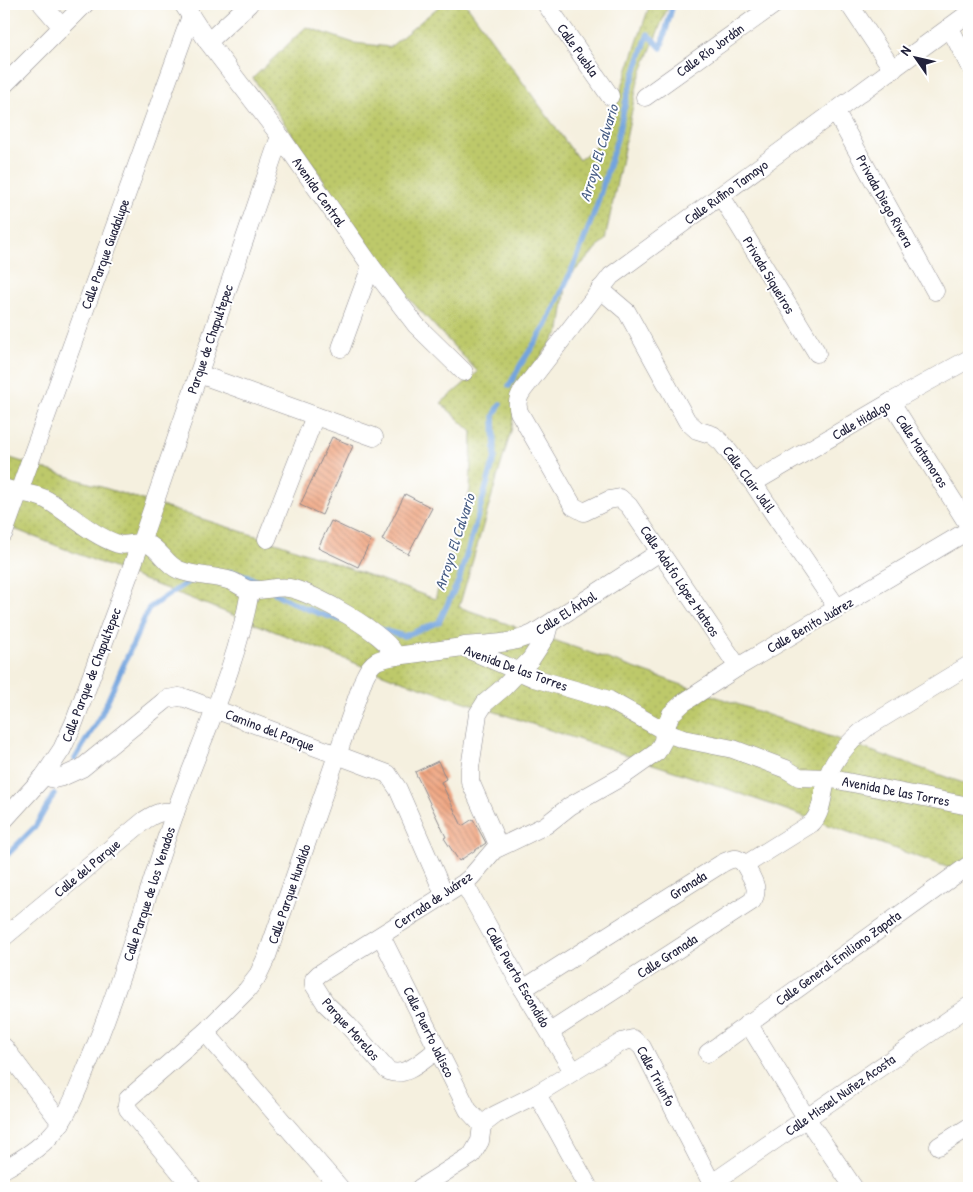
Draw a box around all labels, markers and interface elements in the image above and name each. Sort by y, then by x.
street label: Calle Río Jordán [672,18,748,81]
street label: Calle Puebla [553,19,604,81]
north arrow [890,32,940,82]
text: N [895,42,915,59]
water label: Arroyo El Calvario [574,101,623,204]
street label: Privada Diego Rivera [851,151,919,251]
street label: Avenida Central [289,153,350,230]
street label: Calle Rufino Tamayo [680,155,772,229]
street label: Calle Parque Guadalupe [76,196,134,312]
street label: Privada Siqueiros [738,232,800,318]
street label: Parque de Chapultepec [182,281,238,396]
street label: Calle Hidalgo [828,395,894,445]
street label: Calle Matamoros [892,410,953,491]
street label: Calle Clair Jalil [719,442,780,516]
water label: Arroyo El Calvario [429,490,480,593]
street label: Calle Adolfo López Mateos [635,521,725,641]
street label: Calle El Árbol [532,586,600,639]
street label: Calle Benito Juárez [763,592,857,657]
street label: Calle Parque de Chapultepec [56,604,126,745]
street label: Avenida De las Torres [462,640,571,695]
street label: Camino del Parque [222,704,318,756]
street label: Avenida De las Torres [841,771,951,810]
street label: Calle Parque de los Venados [118,824,180,964]
street label: Calle del Parque [49,834,125,902]
street label: Calle Parque Hundido [263,841,316,947]
street label: Cerrada de Juárez [390,866,476,933]
street label: Granada [666,866,710,903]
street label: Calle General Emiliano Zapata [771,905,905,1010]
street label: Calle Puerto Escondido [482,923,555,1031]
street label: Calle Granada [633,929,701,982]
street label: Calle Puerto Jalisco [399,983,460,1081]
street label: Parque Morelos [317,993,385,1065]
street label: Calle Triunfo [633,1042,680,1110]
street label: Calle Misael Nuñez Acosta [781,1049,899,1140]

